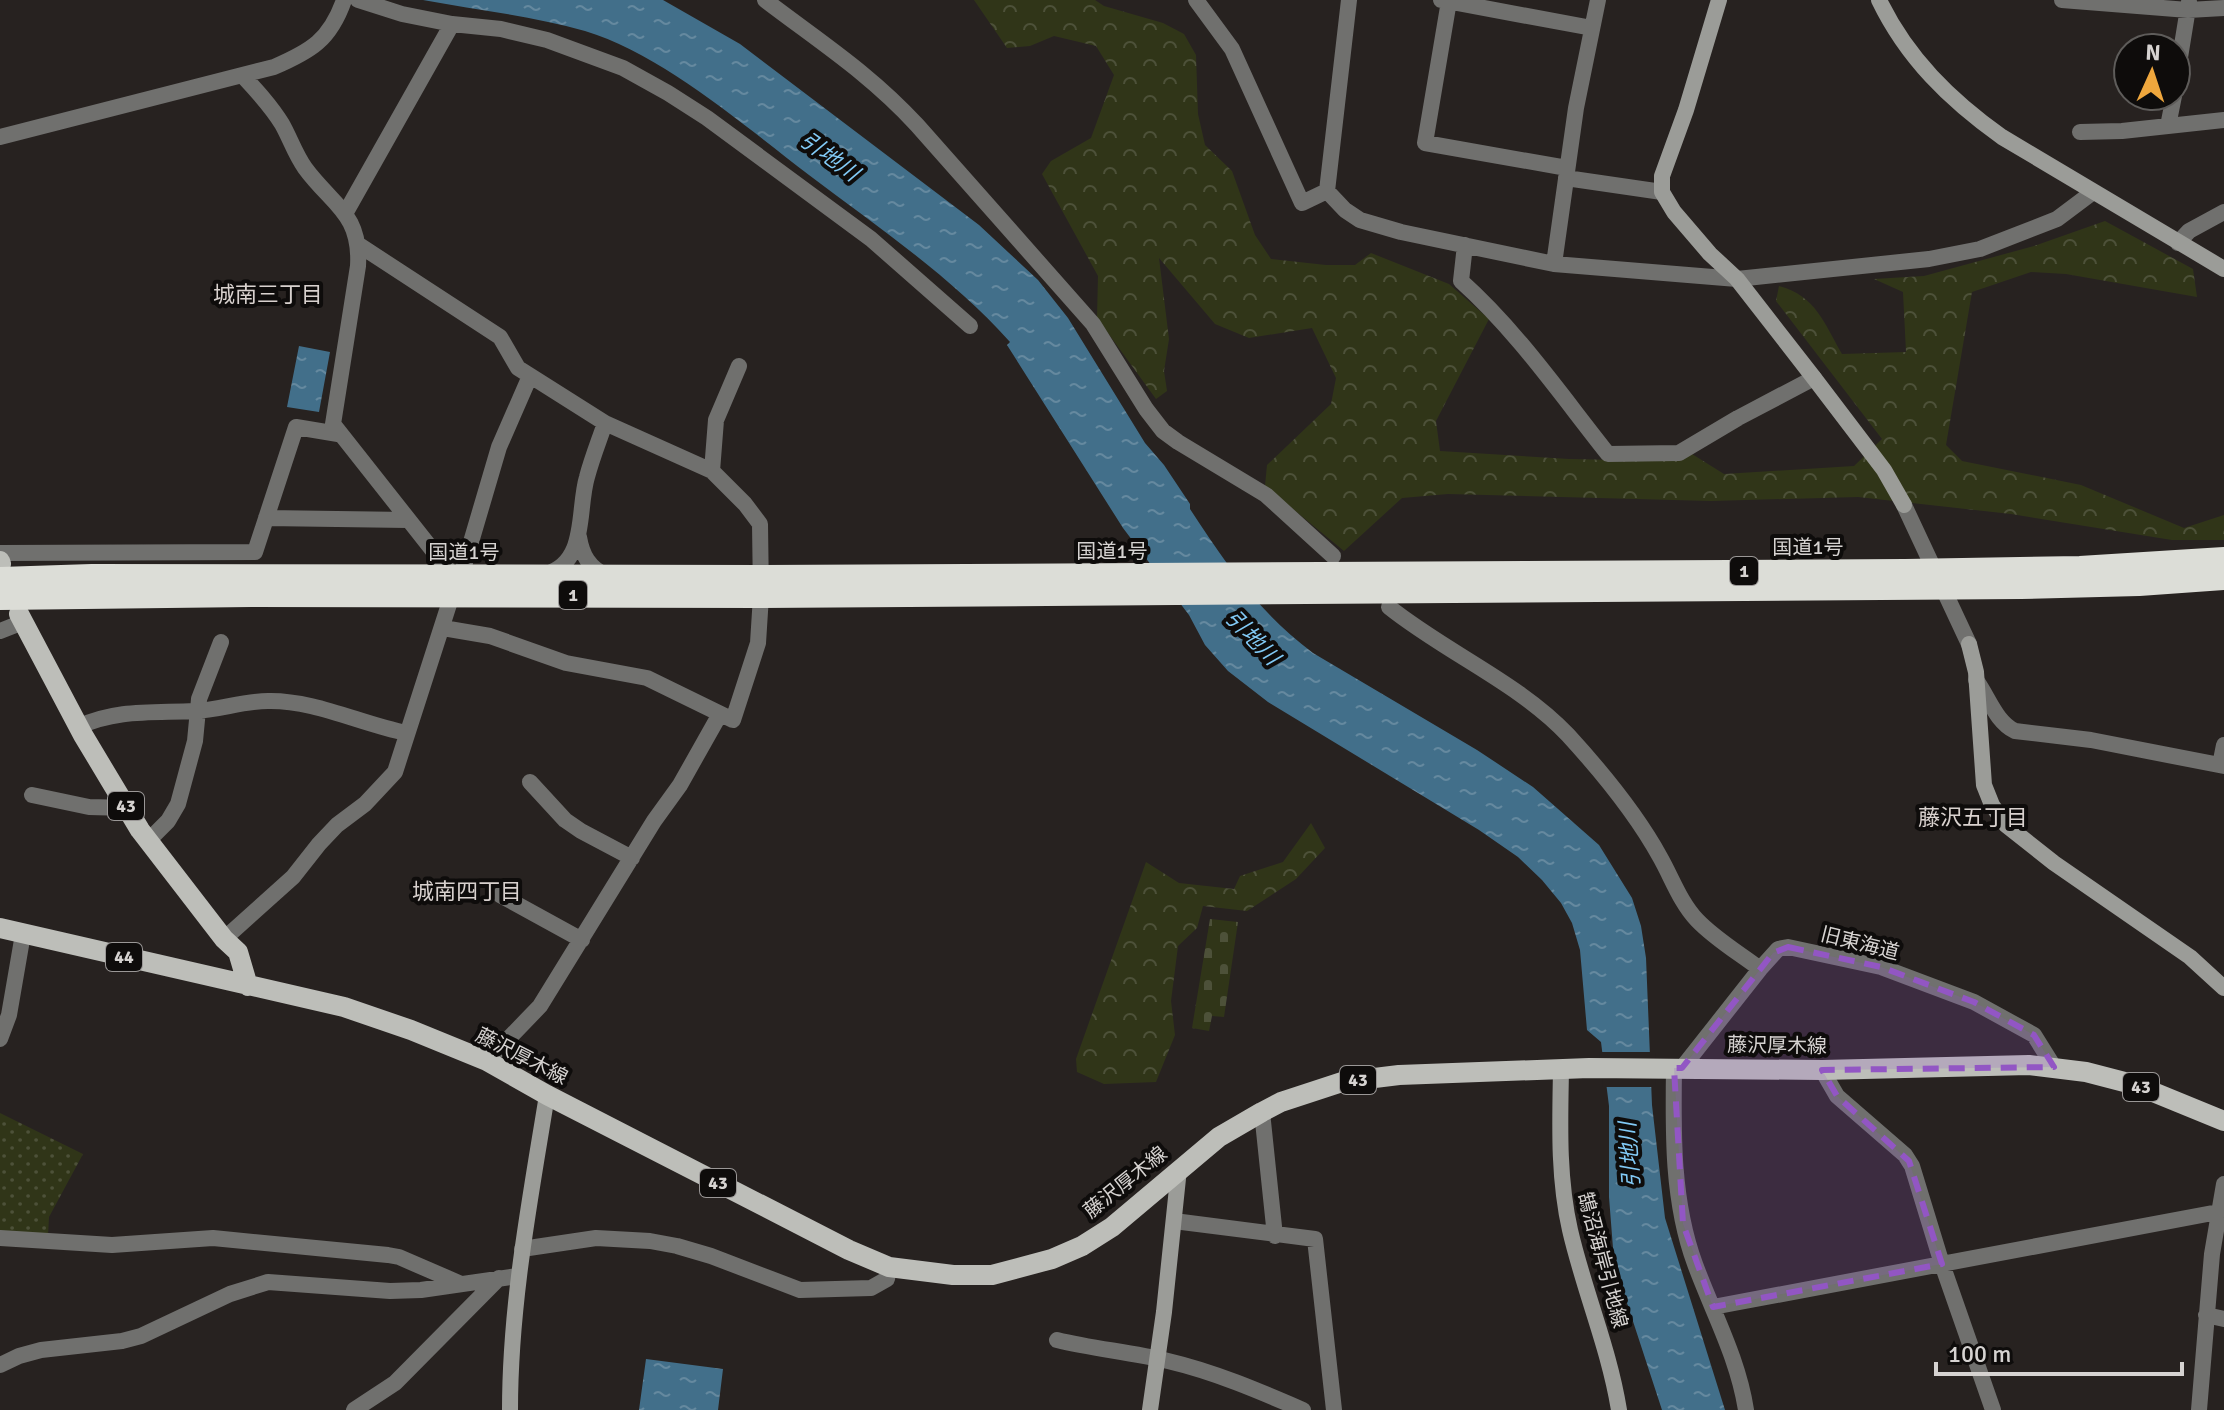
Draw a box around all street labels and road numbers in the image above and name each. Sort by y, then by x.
street label: 国道1号 [1773,535,1843,560]
street label: 国道1号 [1077,539,1147,564]
street label: 国道1号 [429,540,499,565]
road number: 1 [1730,557,1758,585]
road number: 1 [559,581,587,609]
road number: 43 [108,792,144,820]
street label: 旧東海道 [1818,922,1902,965]
road number: 44 [106,943,142,971]
street label: 藤沢厚木線 [472,1023,572,1090]
street label: 藤沢厚木線 [1727,1032,1827,1059]
road number: 43 [1340,1066,1376,1094]
road number: 43 [2123,1073,2159,1101]
street label: 藤沢厚木線 [1079,1141,1172,1224]
road number: 43 [700,1169,736,1197]
street label: 鵠沼海岸引地線 [1572,1189,1633,1331]

